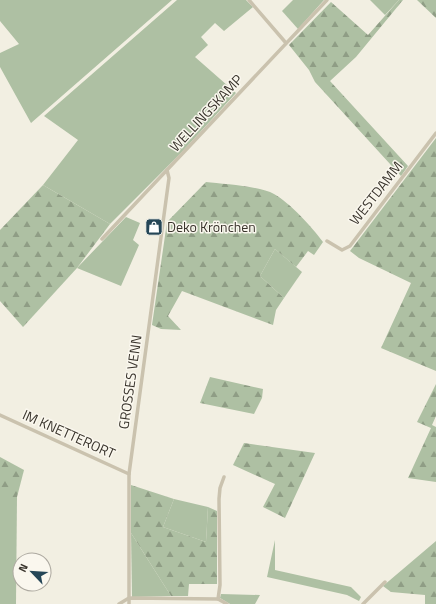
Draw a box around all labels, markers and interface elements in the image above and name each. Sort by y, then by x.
street label: WELLINGSKAMP [164,69,247,156]
street label: WESTDAMM [344,156,407,229]
place label: Deko Krönchen [167,216,256,237]
shop icon: Deko Krönchen [144,217,164,237]
street label: GROSSES VENN [113,334,147,430]
street label: IM KNETTERORT [19,404,120,464]
north arrow [12,552,52,592]
text: N [14,561,32,575]

